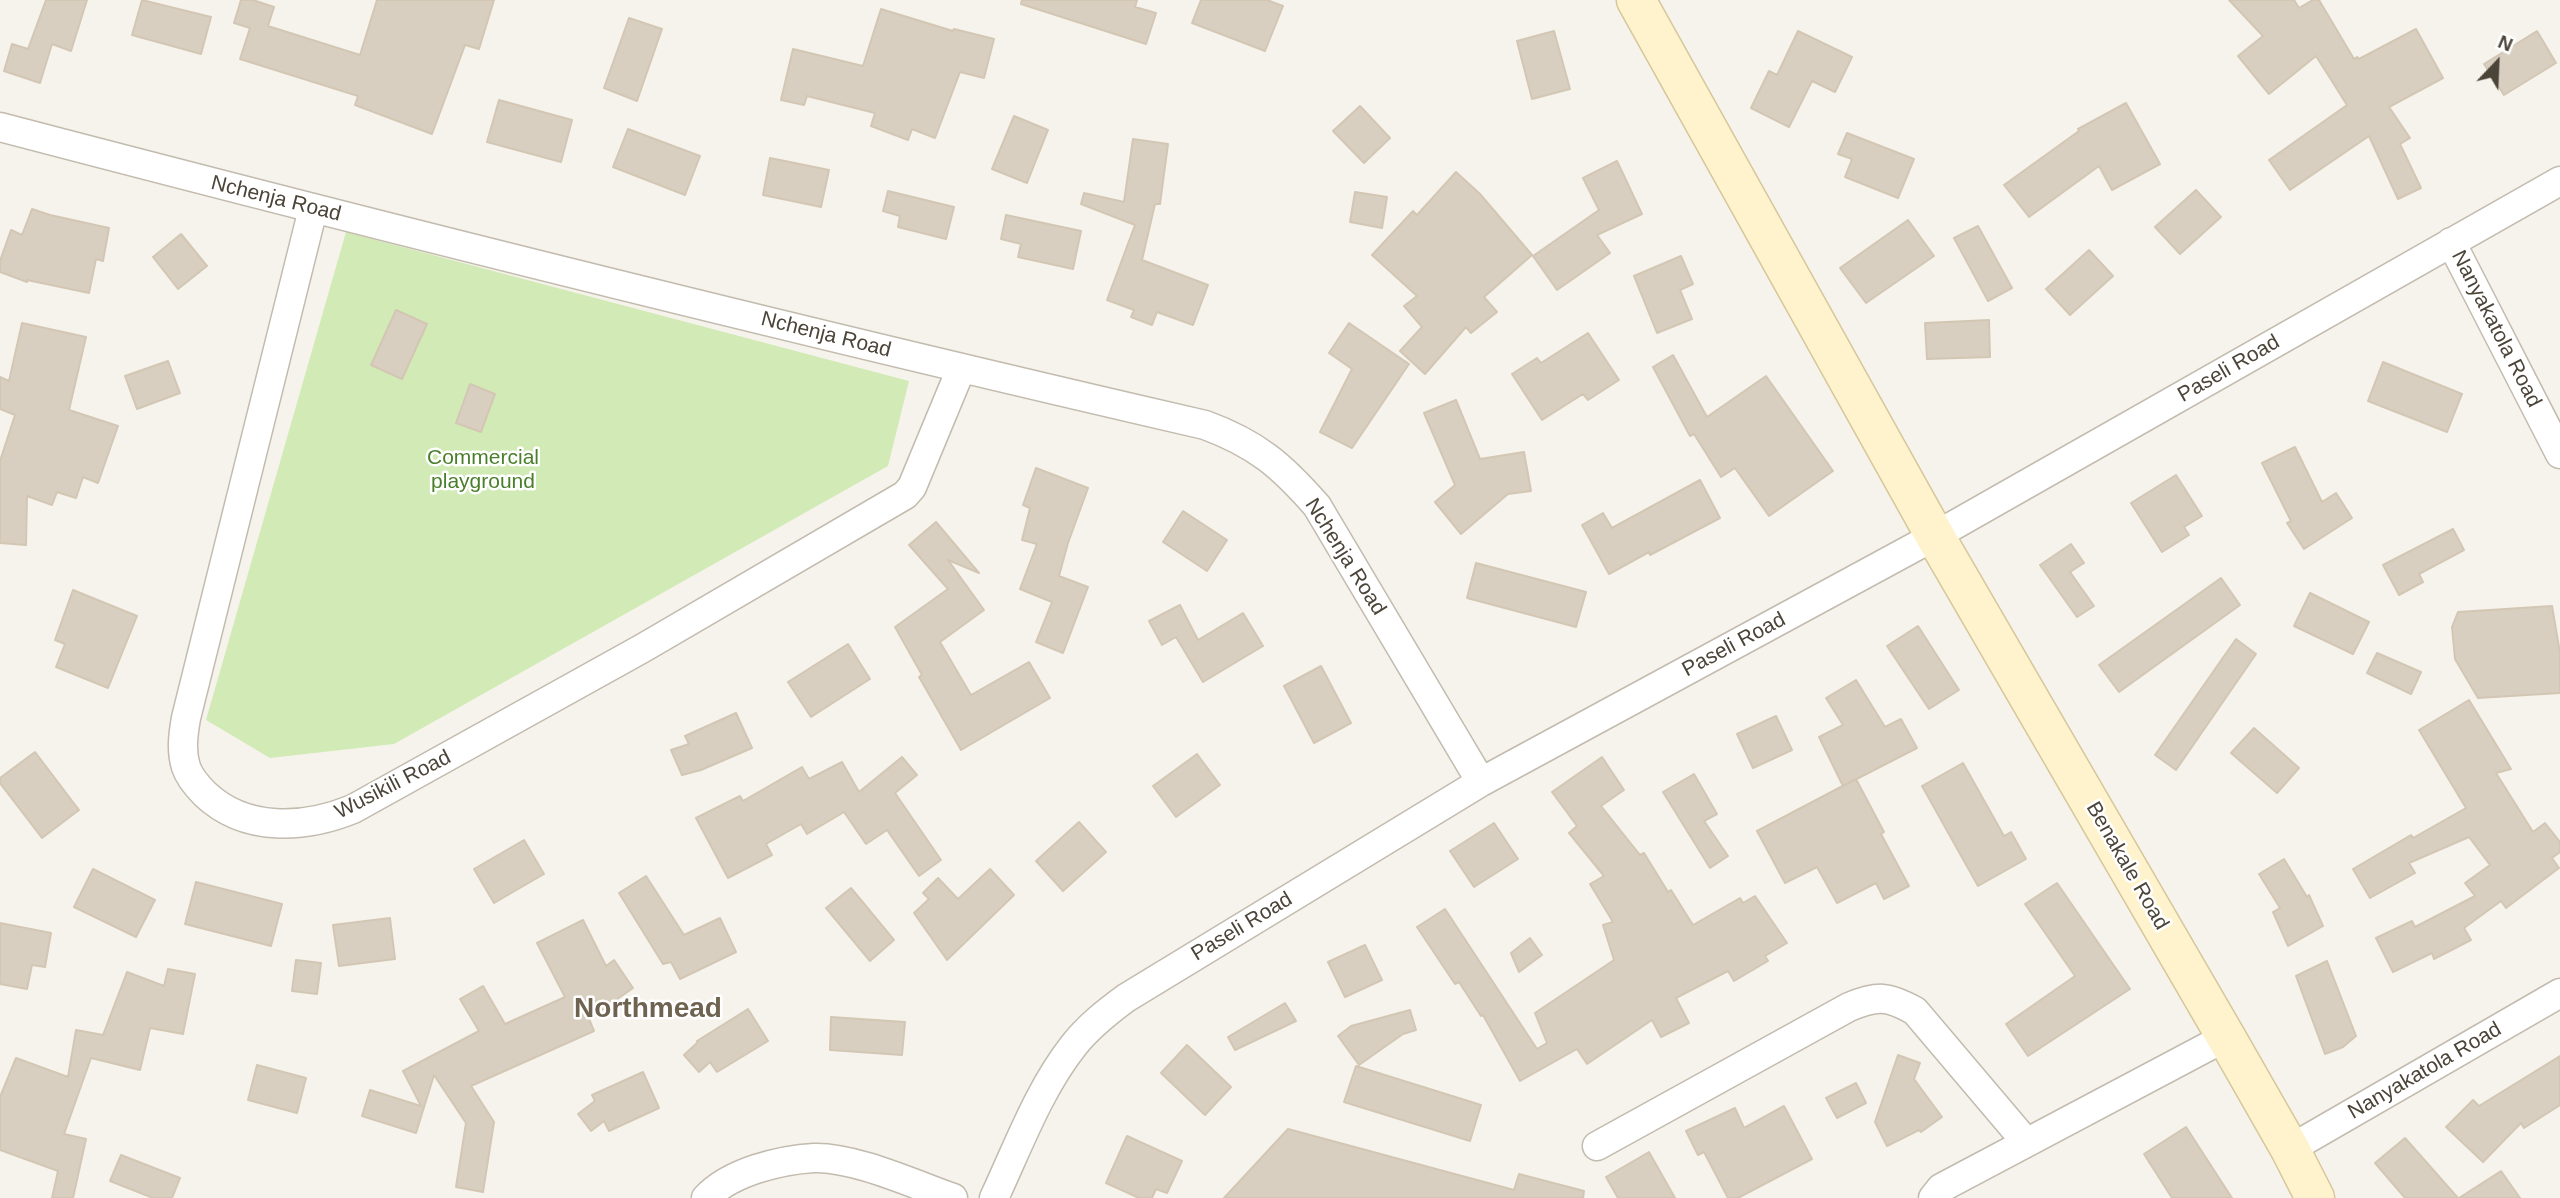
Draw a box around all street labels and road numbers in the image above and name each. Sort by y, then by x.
street label: Nchenja Road [208,171,344,227]
street label: Nanyakatola Road [2446,246,2546,412]
street label: Nchenja Road [758,307,894,363]
street label: Paseli Road [2174,330,2284,408]
street label: Nchenja Road [1299,494,1391,620]
street label: Paseli Road [1678,607,1790,683]
street label: Wusikili Road [331,745,455,825]
street label: Benakale Road [2080,798,2174,934]
street label: Paseli Road [1187,887,1297,967]
street label: Nanyakatola Road [2344,1017,2506,1125]

